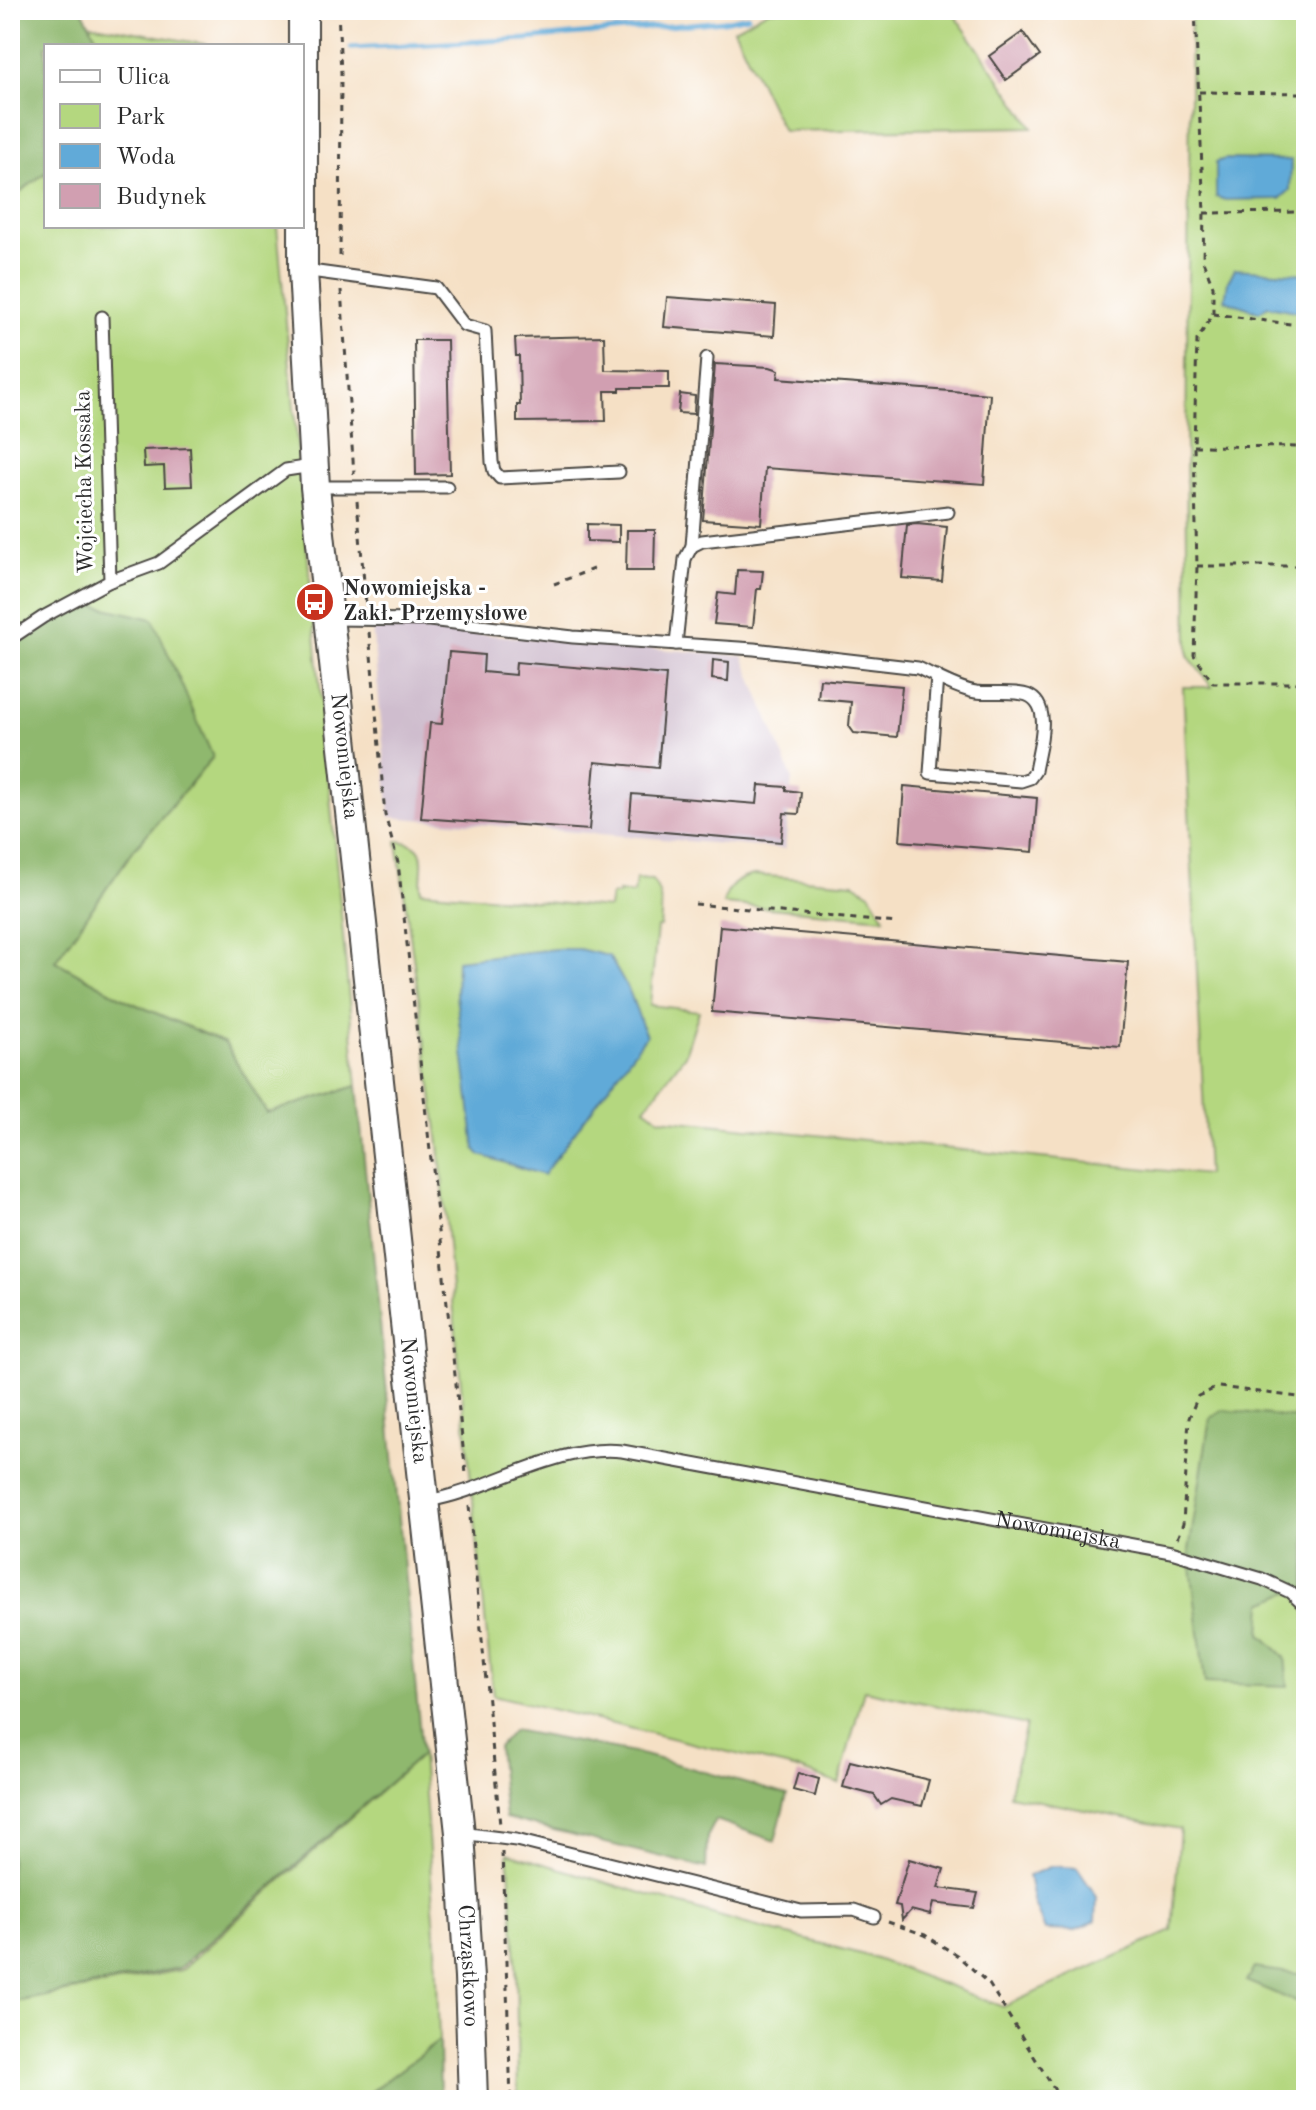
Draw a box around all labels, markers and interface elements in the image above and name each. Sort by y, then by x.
legend [44,44,304,228]
text: Ulica [116,66,170,90]
text: Park [116,106,165,130]
text: Woda [116,146,176,170]
text: Budynek [116,186,207,210]
street label: Wojciecha Kossaka [72,390,98,574]
place label: Nowomiejska - Zakł. Przemysłowe [343,578,528,625]
bus stop icon: Nowomiejska - Zakł. Przemysłowe [294,581,336,623]
street label: Nowomiejska [326,692,362,821]
street label: Nowomiejska [396,1336,431,1465]
street label: Nowomiejska [993,1509,1122,1554]
street label: Chrząstkowo [453,1904,482,2027]

